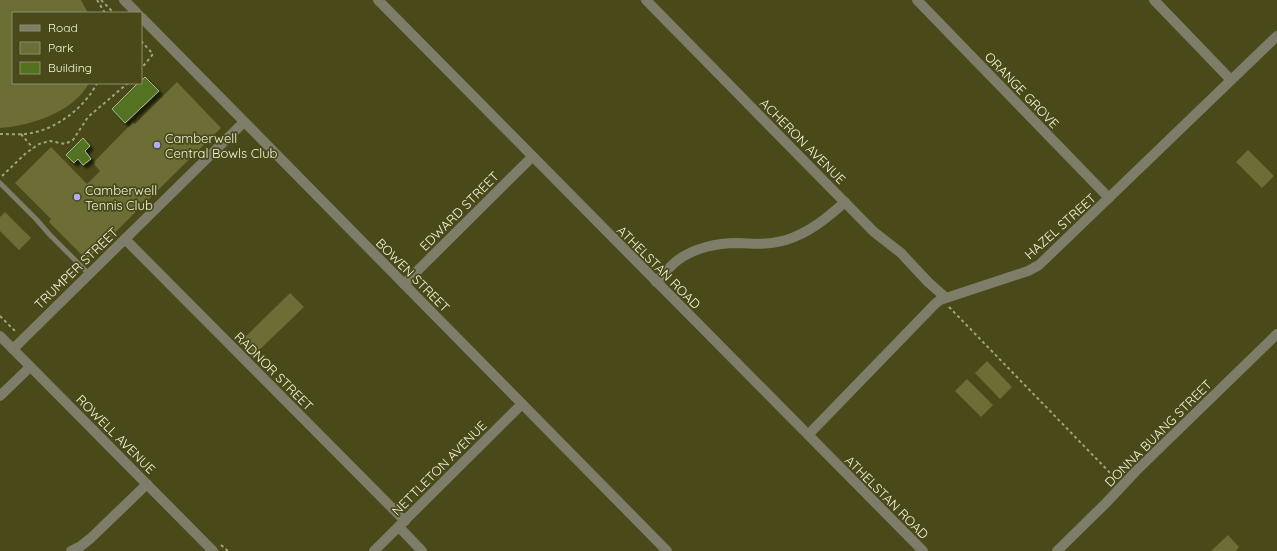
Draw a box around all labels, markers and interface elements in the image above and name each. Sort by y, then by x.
legend [12,12,142,84]
text: Road [48,20,78,35]
text: Park [48,40,73,55]
street label: ORANGE GROVE [982,48,1062,132]
text: Building [48,60,92,75]
street label: ACHERON AVENUE [757,95,849,187]
place label: Camberwell Central Bowls Club [165,130,278,161]
marker: Camberwell Central Bowls Club [152,140,162,150]
street label: EDWARD STREET [416,168,502,254]
place label: Camberwell Tennis Club [85,182,157,213]
street label: HAZEL STREET [1021,190,1099,262]
marker: Camberwell Tennis Club [72,192,82,202]
street label: ATHELSTAN ROAD [614,222,704,312]
street label: TRUMPER STREET [31,224,121,312]
street label: BOWEN STREET [373,235,453,315]
street label: RADNOR STREET [231,328,317,414]
street label: DONNA BUANG STREET [1101,376,1215,490]
street label: ROWELL AVENUE [73,391,159,477]
street label: NETTLETON AVENUE [388,417,490,519]
street label: ATHELSTAN ROAD [842,452,932,542]

